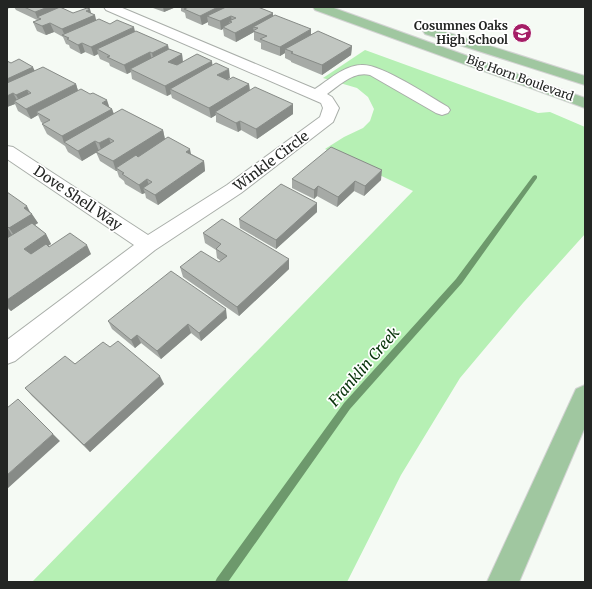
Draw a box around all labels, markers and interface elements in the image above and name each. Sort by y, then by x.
place label: Cosumnes Oaks High School [414,18,508,47]
school or university icon: Cosumnes Oaks High School [511,22,533,44]
street label: Big Horn Boulevard [465,51,576,104]
street label: Winkle Circle [229,127,312,196]
street label: Dove Shell Way [30,162,126,235]
water label: Franklin Creek [323,323,404,411]

